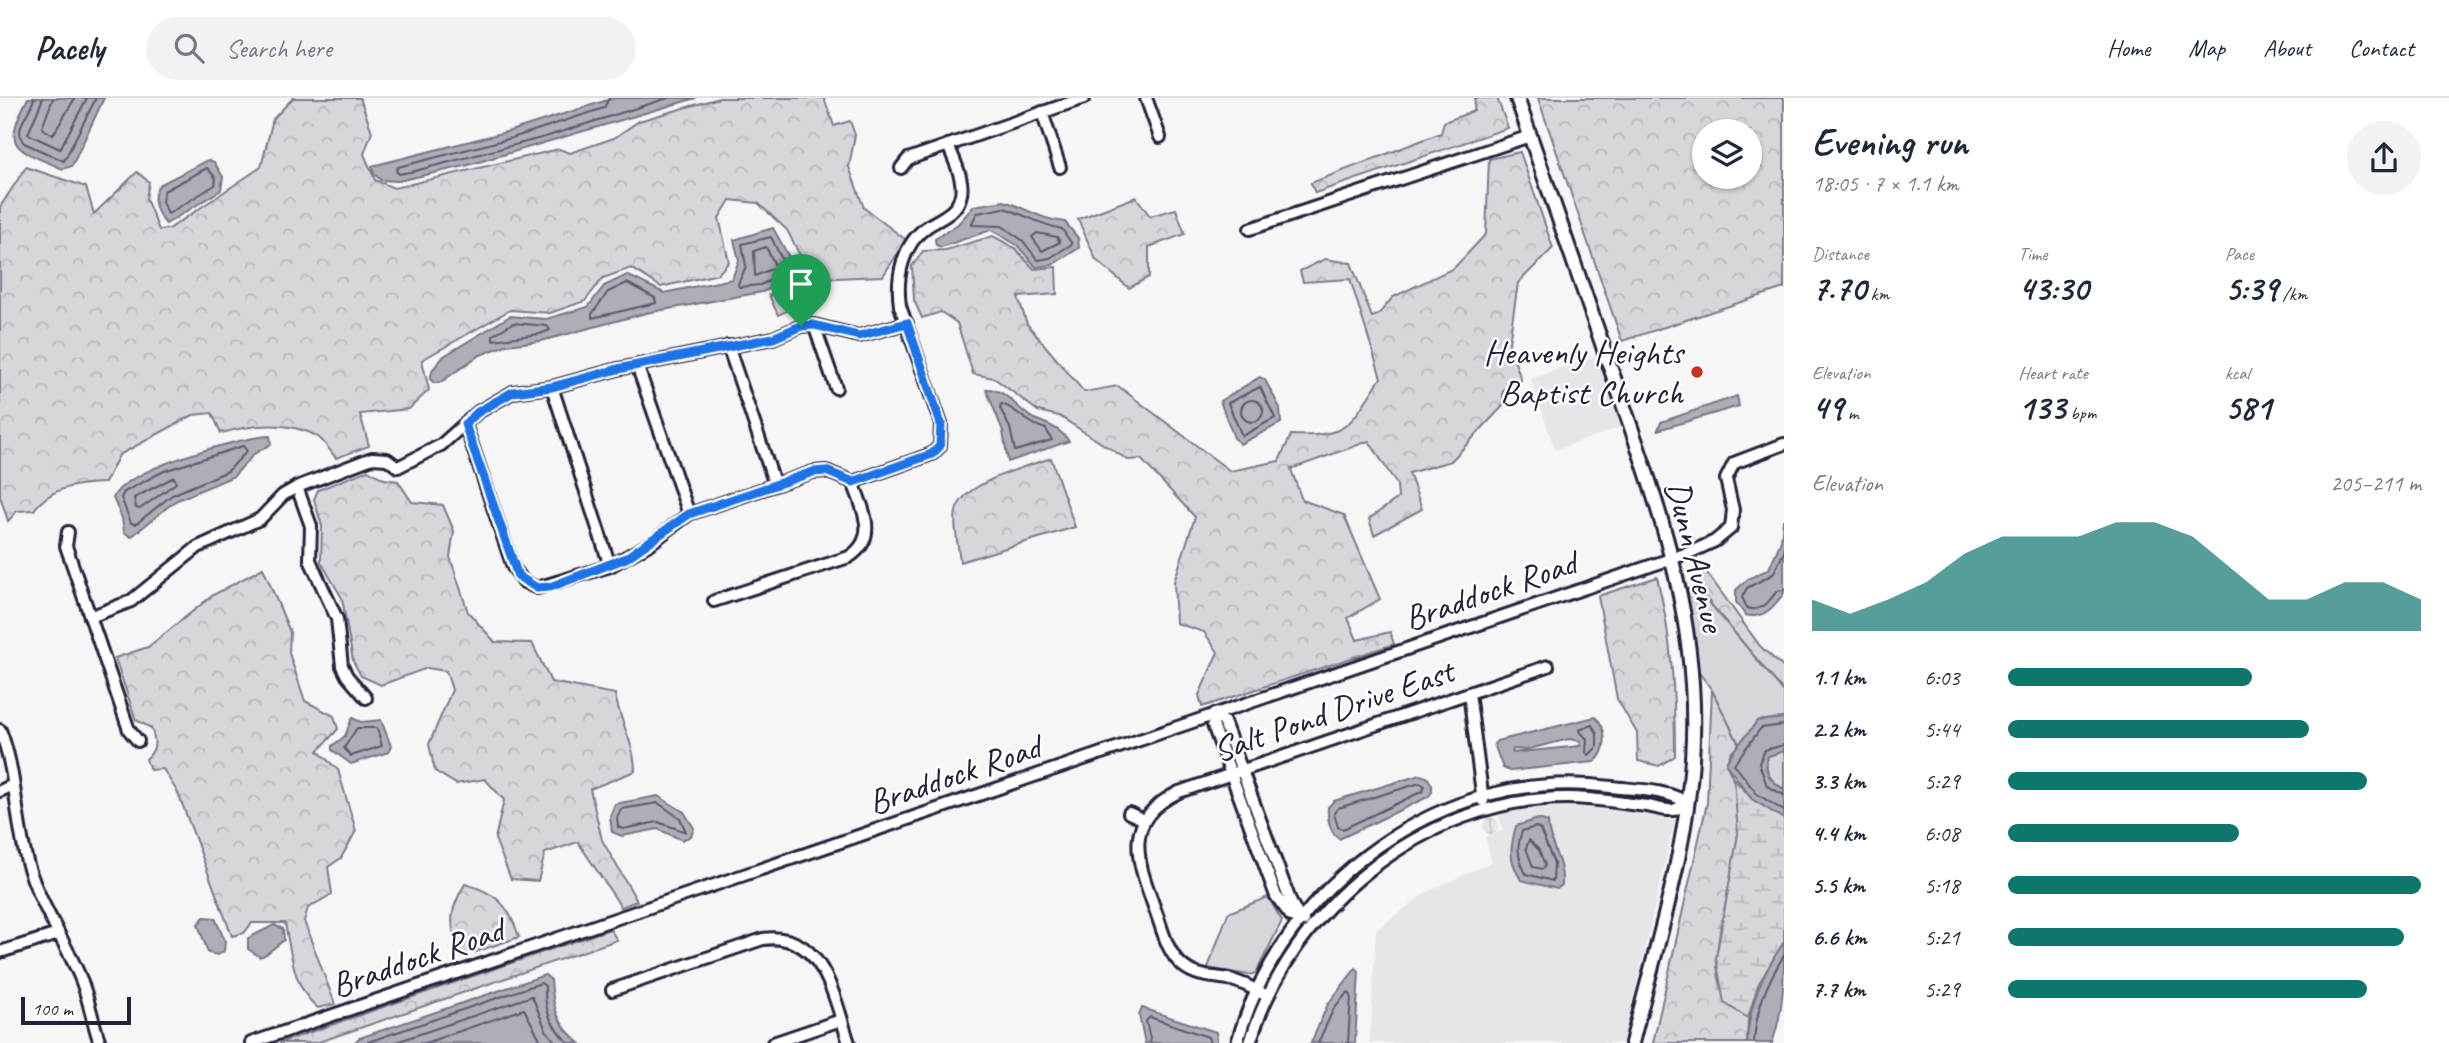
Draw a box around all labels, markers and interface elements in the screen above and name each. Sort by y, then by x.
search box [146,17,636,80]
text: Pacely [35,27,104,69]
icon: search [170,29,208,67]
text: Search here [226,32,332,65]
text: Home [2107,33,2150,63]
text: Map [2188,33,2225,63]
text: About [2263,33,2311,63]
text: Contact [2349,33,2414,63]
map controls [1692,119,1762,189]
button: layers [1692,119,1762,189]
text: Evening run [1812,119,1968,166]
button: share [2347,121,2421,195]
text: 18:05 · 7 × 1.1 km [1812,169,1958,198]
text: Distance [1812,242,1869,266]
text: Time [2018,242,2047,266]
text: Pace [2225,242,2254,266]
pin [771,254,831,326]
icon: arrive [782,265,820,303]
text: 7.70 [1812,266,1866,311]
text: 43:30 [2018,266,2088,311]
text: 5:39 [2225,266,2278,311]
text: km [1866,282,1889,306]
text: /km [2278,282,2307,306]
place label: Heavenly Heights Baptist Church [1483,330,1686,415]
text: Elevation [1812,361,1870,385]
text: Heart rate [2018,361,2088,385]
text: kcal [2225,361,2250,385]
marker: Heavenly Heights Baptist Church [1689,364,1705,380]
text: 49 [1812,385,1843,430]
text: 133 [2018,385,2066,430]
text: 581 [2225,385,2271,430]
text: m [1843,401,1858,425]
text: bpm [2066,401,2096,425]
text: Elevation [1812,469,1883,498]
text: 205–211 m [2330,469,2421,498]
street label: Dunn Avenue [1655,476,1737,639]
street label: Braddock Road [1398,538,1587,641]
street label: Salt Pond Drive East [1207,647,1462,773]
text: 1.1 km [1812,663,1866,692]
text: 6:03 [1924,663,1960,692]
text: 2.2 km [1812,715,1866,744]
text: 5:44 [1924,715,1960,744]
street label: Braddock Road [862,722,1051,825]
text: 3.3 km [1812,767,1866,796]
text: 5:29 [1924,767,1960,796]
text: 4.4 km [1812,819,1866,848]
text: 6:08 [1924,819,1960,848]
text: 5.5 km [1812,871,1865,900]
text: 5:18 [1924,871,1960,900]
street label: Braddock Road [325,905,514,1008]
text: 6.6 km [1812,923,1866,952]
text: 5:21 [1924,923,1960,952]
text: 7.7 km [1812,975,1865,1004]
text: 5:29 [1924,975,1960,1004]
scale bar [21,994,131,1026]
text: 100 m [32,997,73,1021]

